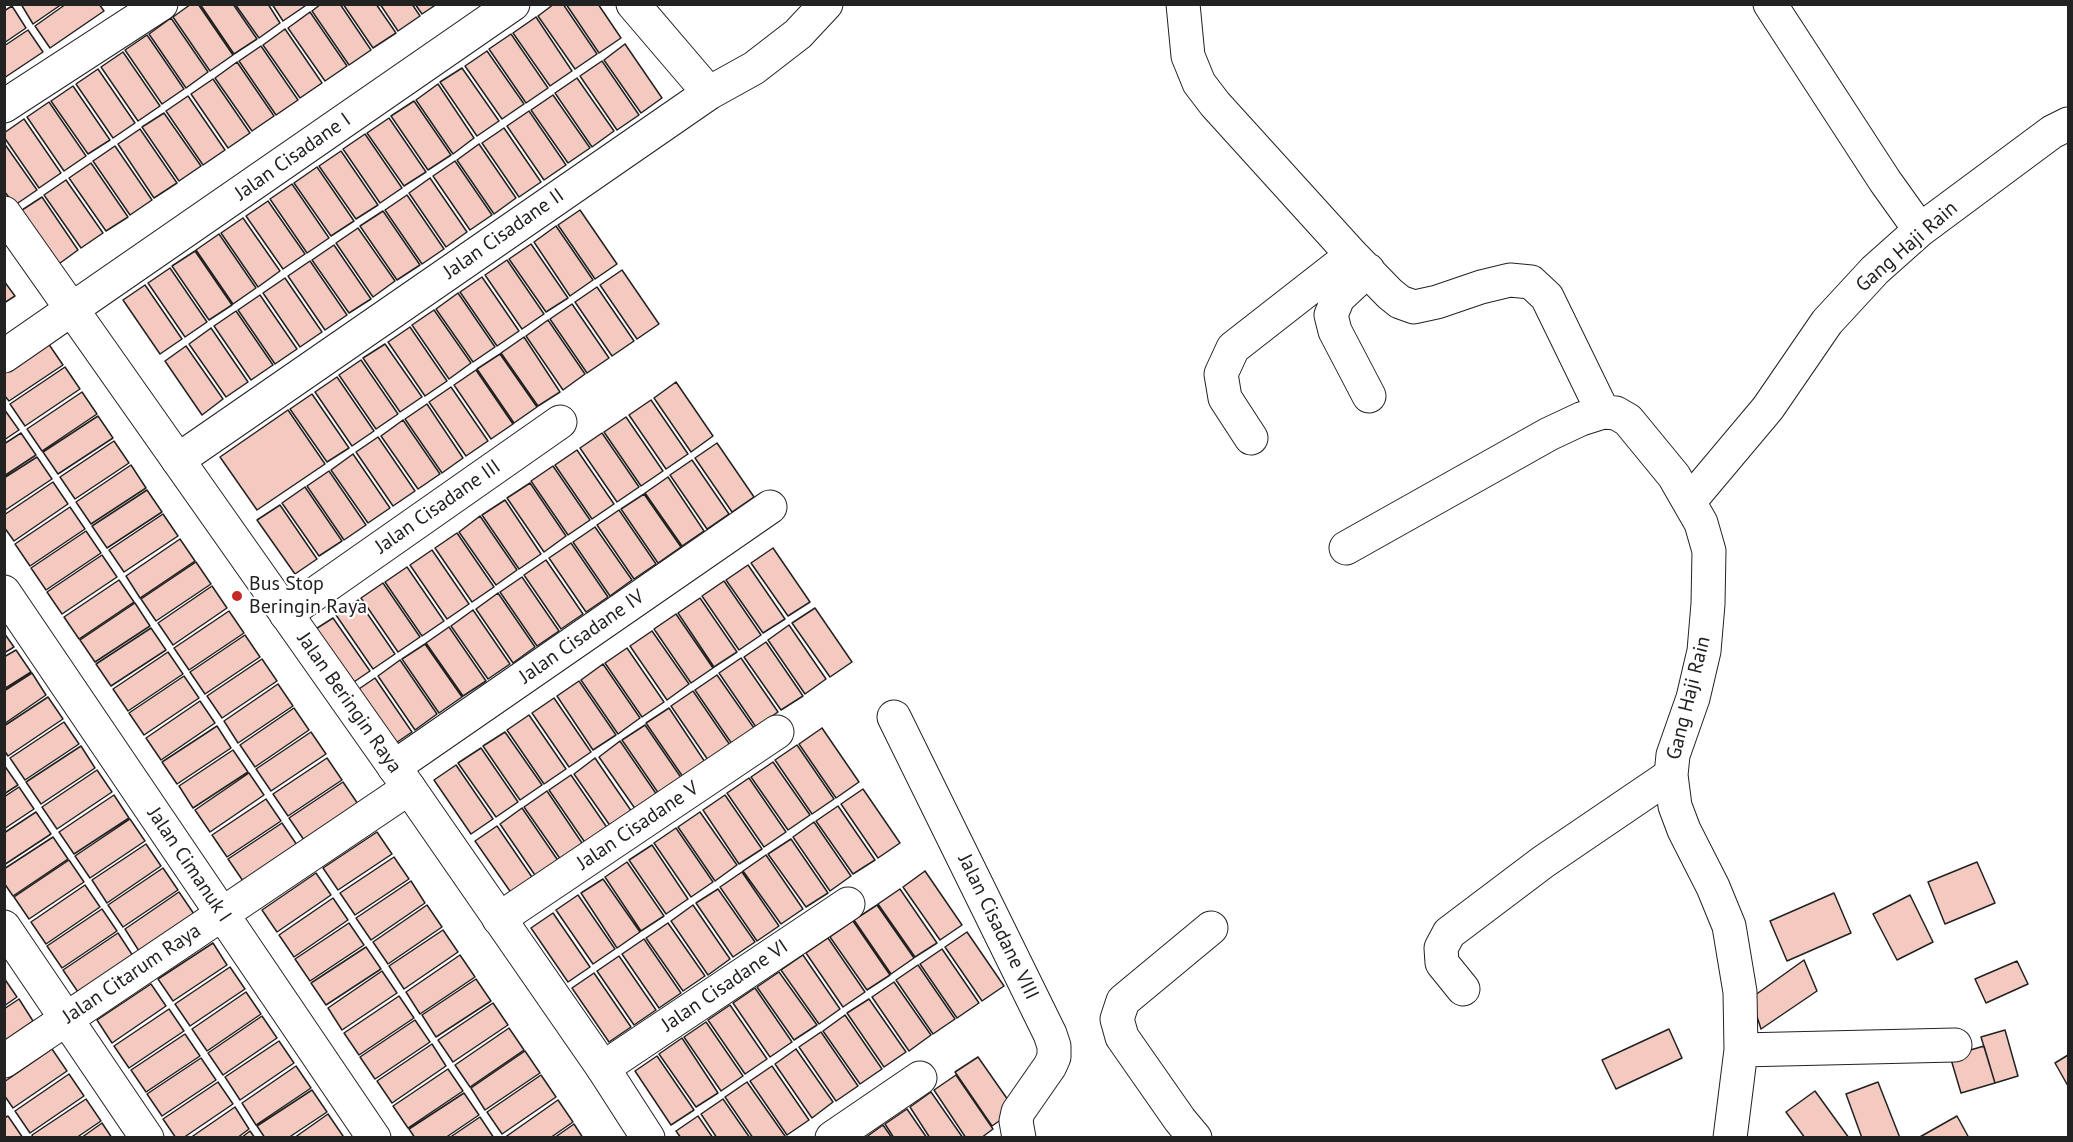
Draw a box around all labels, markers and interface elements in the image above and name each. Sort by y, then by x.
street label: Jalan Cisadane I [230,108,356,206]
street label: Jalan Cisadane II [439,184,569,284]
street label: Gang Haji Rain [1851,196,1963,298]
street label: Jalan Cisadane III [371,455,505,559]
place label: Bus Stop Beringin Raya [249,572,367,619]
street label: Jalan Cisadane IV [515,585,649,689]
marker: Bus Stop Beringin Raya [230,589,244,603]
street label: Jalan Beringin Raya [292,628,406,778]
street label: Gang Haji Rain [1662,634,1716,762]
street label: Jalan Cisadane V [573,777,703,875]
street label: Jalan Cimanuk I [142,803,236,927]
street label: Jalan Cisadane VIII [952,850,1044,1004]
street label: Jalan Citarum Raya [58,919,206,1029]
street label: Jalan Cisadane VI [657,935,793,1037]

